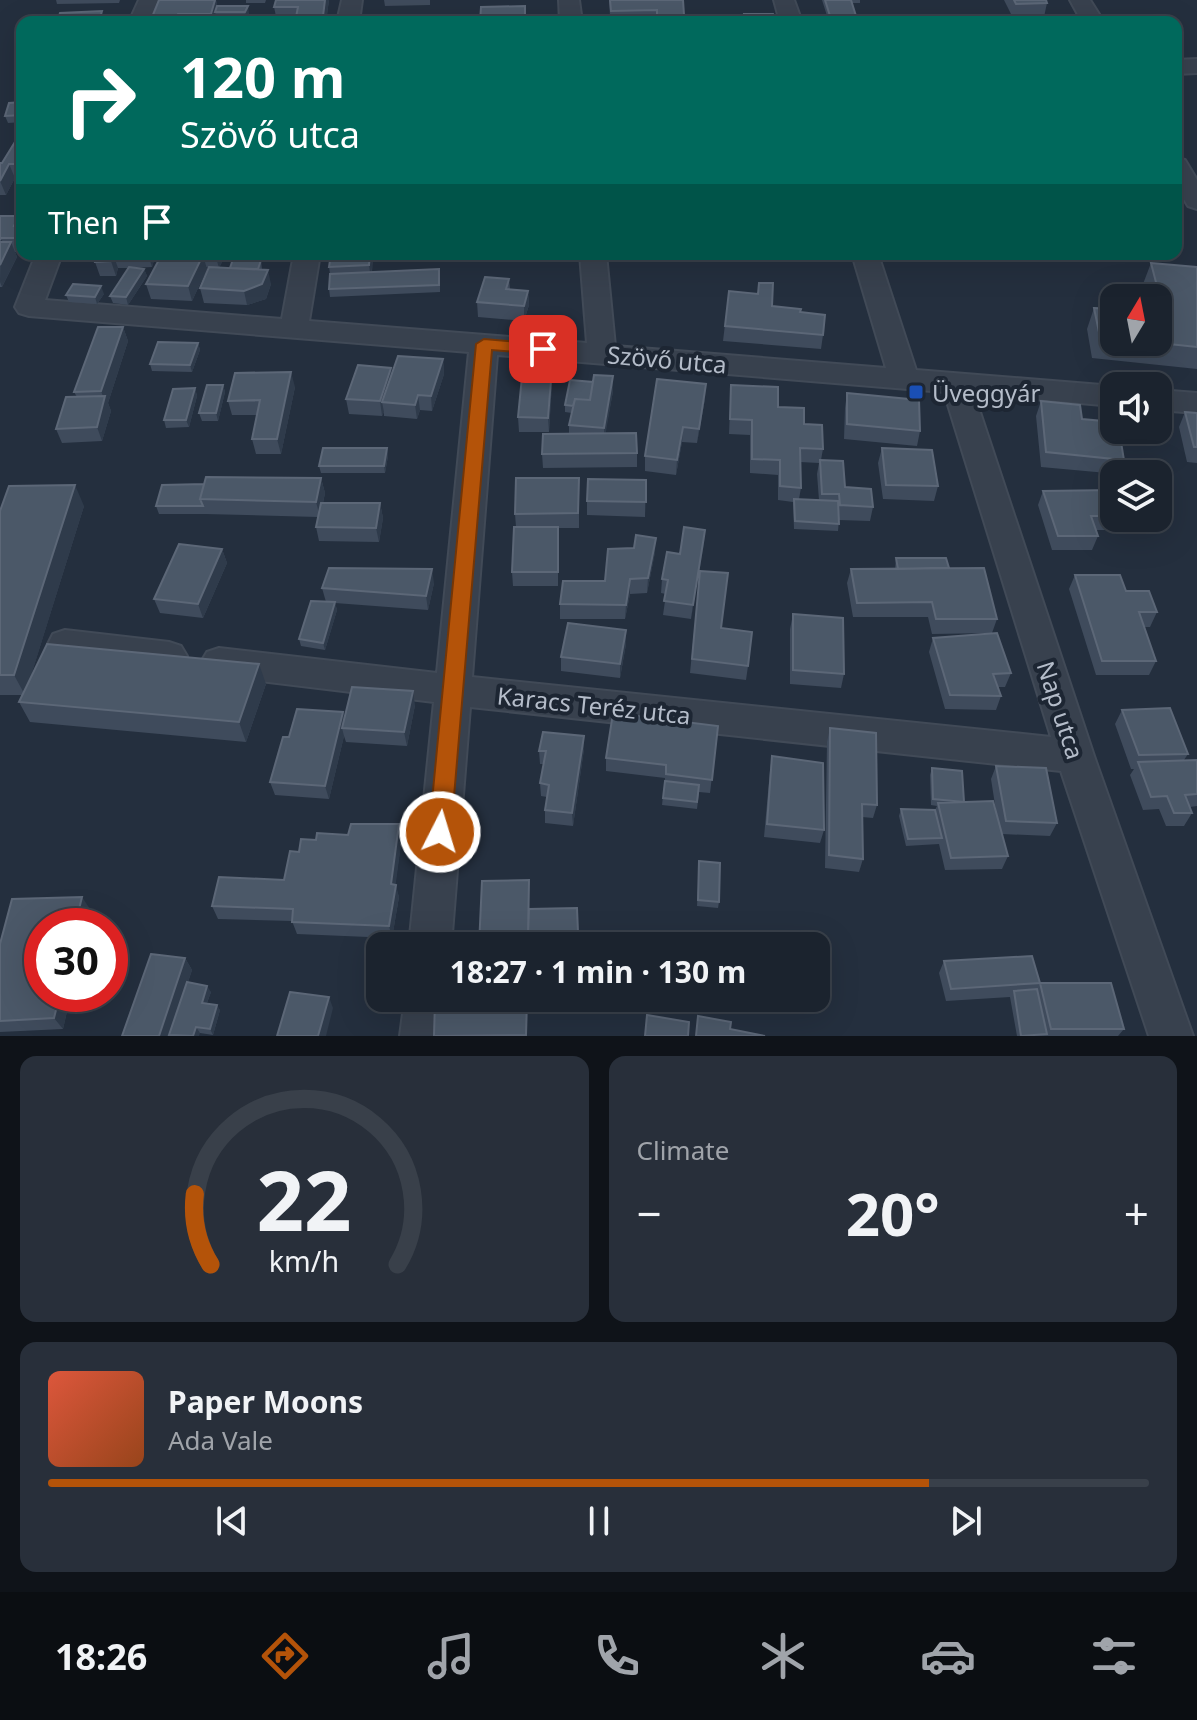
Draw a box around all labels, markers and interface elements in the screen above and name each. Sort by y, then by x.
text: 120 m [180,38,345,114]
icon: right [48,48,152,152]
text: Szövő utca [180,110,360,159]
icon: arrive [135,200,179,244]
text: Then [48,202,119,243]
north arrow [1100,284,1172,356]
map controls [1100,284,1172,532]
pin [509,315,577,383]
icon: arrive [521,327,565,371]
street label: Szövő utca [606,337,728,381]
button: sound [1100,372,1172,444]
place label: Üveggyár [932,376,1040,409]
marker: Üveggyár [907,383,925,401]
button: layers [1100,460,1172,532]
street label: Nap utca [1030,657,1092,763]
street label: Karacs Teréz utca [496,678,692,732]
position arrow [398,790,482,874]
speed limit sign: 30 [24,908,128,1012]
text: 18:27 · 1 min · 130 m [450,951,746,992]
text: Climate [637,1132,729,1168]
text: 22 [257,1142,352,1255]
text: 20° [846,1172,940,1254]
text: − [637,1183,662,1243]
text: + [1124,1183,1149,1243]
text: km/h [269,1241,339,1280]
text: Paper Moons [168,1381,363,1422]
text: Ada Vale [168,1422,273,1458]
icon: previous [210,1499,254,1543]
icon: pause [577,1499,621,1543]
icon: next [944,1499,988,1543]
icon: directions [257,1628,313,1684]
icon: music [423,1628,479,1684]
icon: phone [589,1628,645,1684]
icon: climate [755,1628,811,1684]
icon: car [920,1628,976,1684]
icon: filters [1086,1628,1142,1684]
text: 18:26 [55,1632,147,1681]

